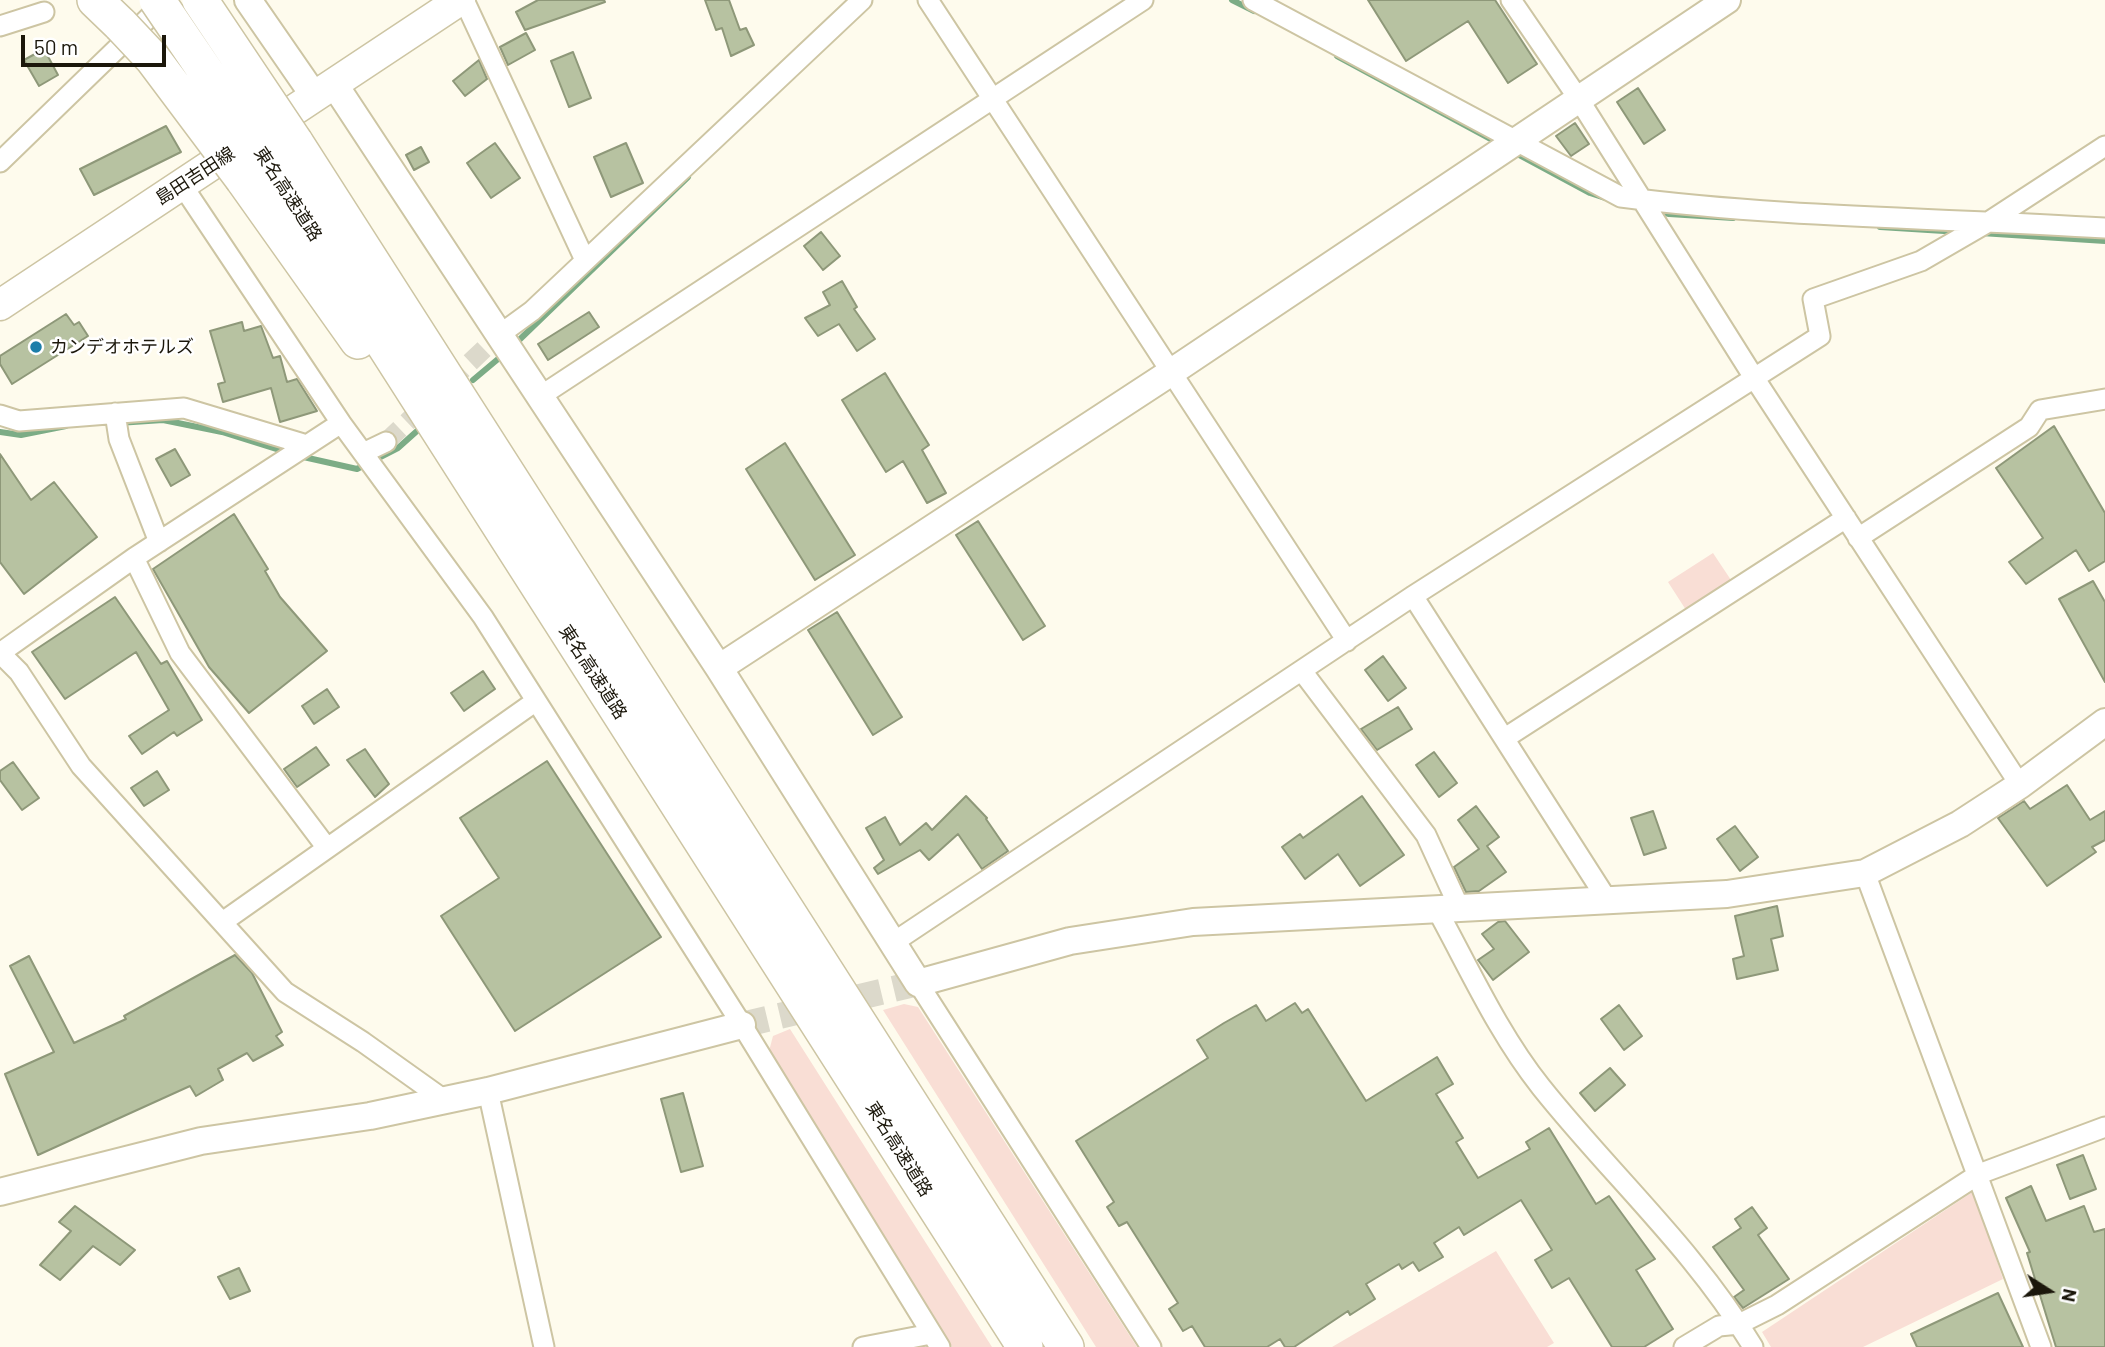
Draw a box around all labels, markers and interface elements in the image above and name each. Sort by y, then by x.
scale bar [24,21,170,65]
text: 50 m [34,34,78,59]
street label: 島田吉田線 [151,142,239,210]
street label: 東名高速道路 [250,143,326,245]
place label: カンデオホテルズ [50,336,194,358]
marker: カンデオホテルズ [28,339,44,355]
street label: 東名高速道路 [555,621,631,723]
street label: 東名高速道路 [861,1097,937,1201]
north arrow [2014,1256,2084,1326]
text: N [2057,1287,2083,1304]

